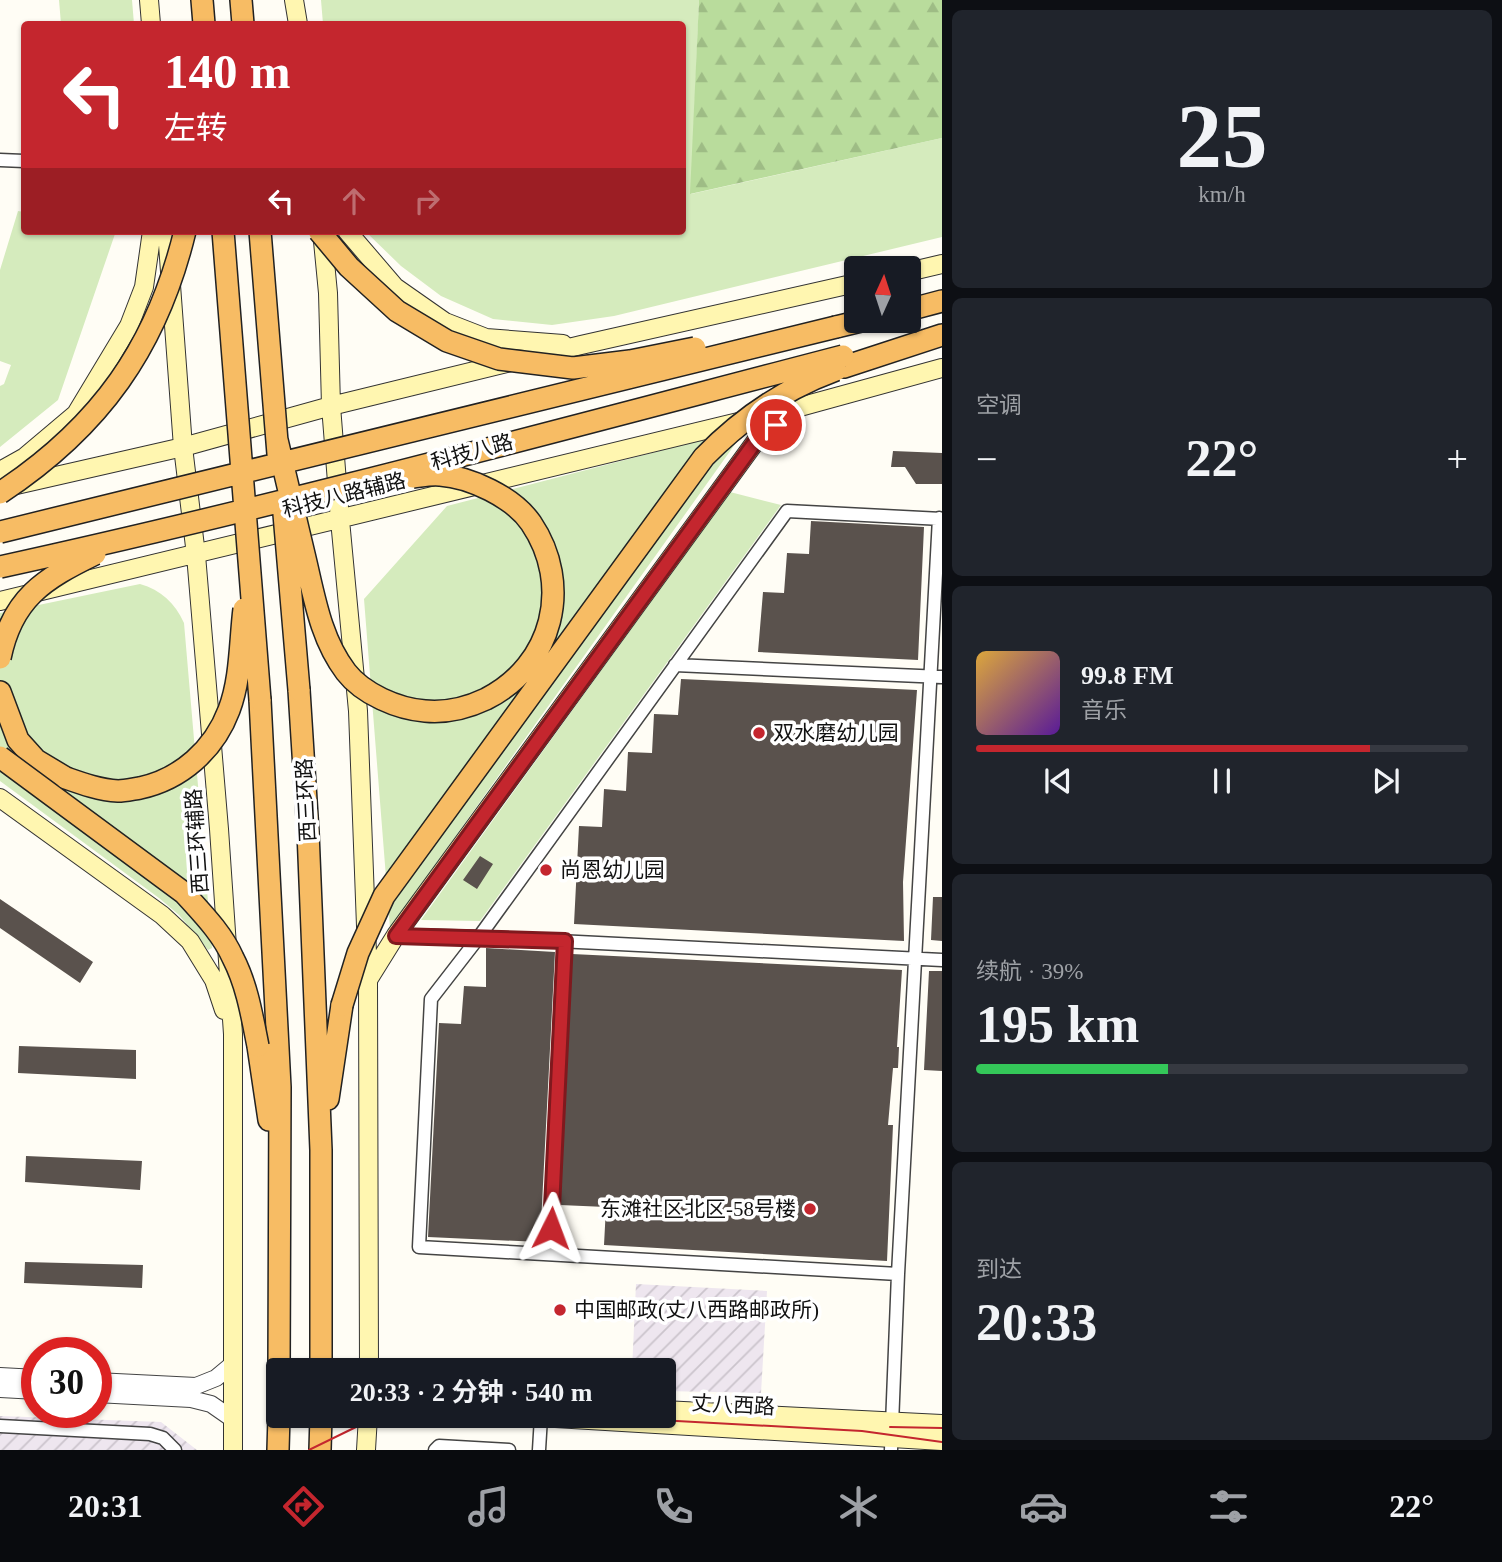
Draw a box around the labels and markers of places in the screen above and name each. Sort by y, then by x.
pin [746,395,806,455]
place label: 双水磨幼儿园 [773,721,899,745]
marker: 双水磨幼儿园 [751,725,767,741]
place label: 尚恩幼儿园 [560,858,665,882]
marker: 尚恩幼儿园 [538,862,554,878]
place label: 东滩社区北区-58号楼 [600,1197,796,1221]
marker: 东滩社区北区-58号楼 [802,1201,818,1217]
place label: 中国邮政(丈八西路邮政所) [574,1298,819,1322]
marker: 中国邮政(丈八西路邮政所) [552,1302,568,1318]

